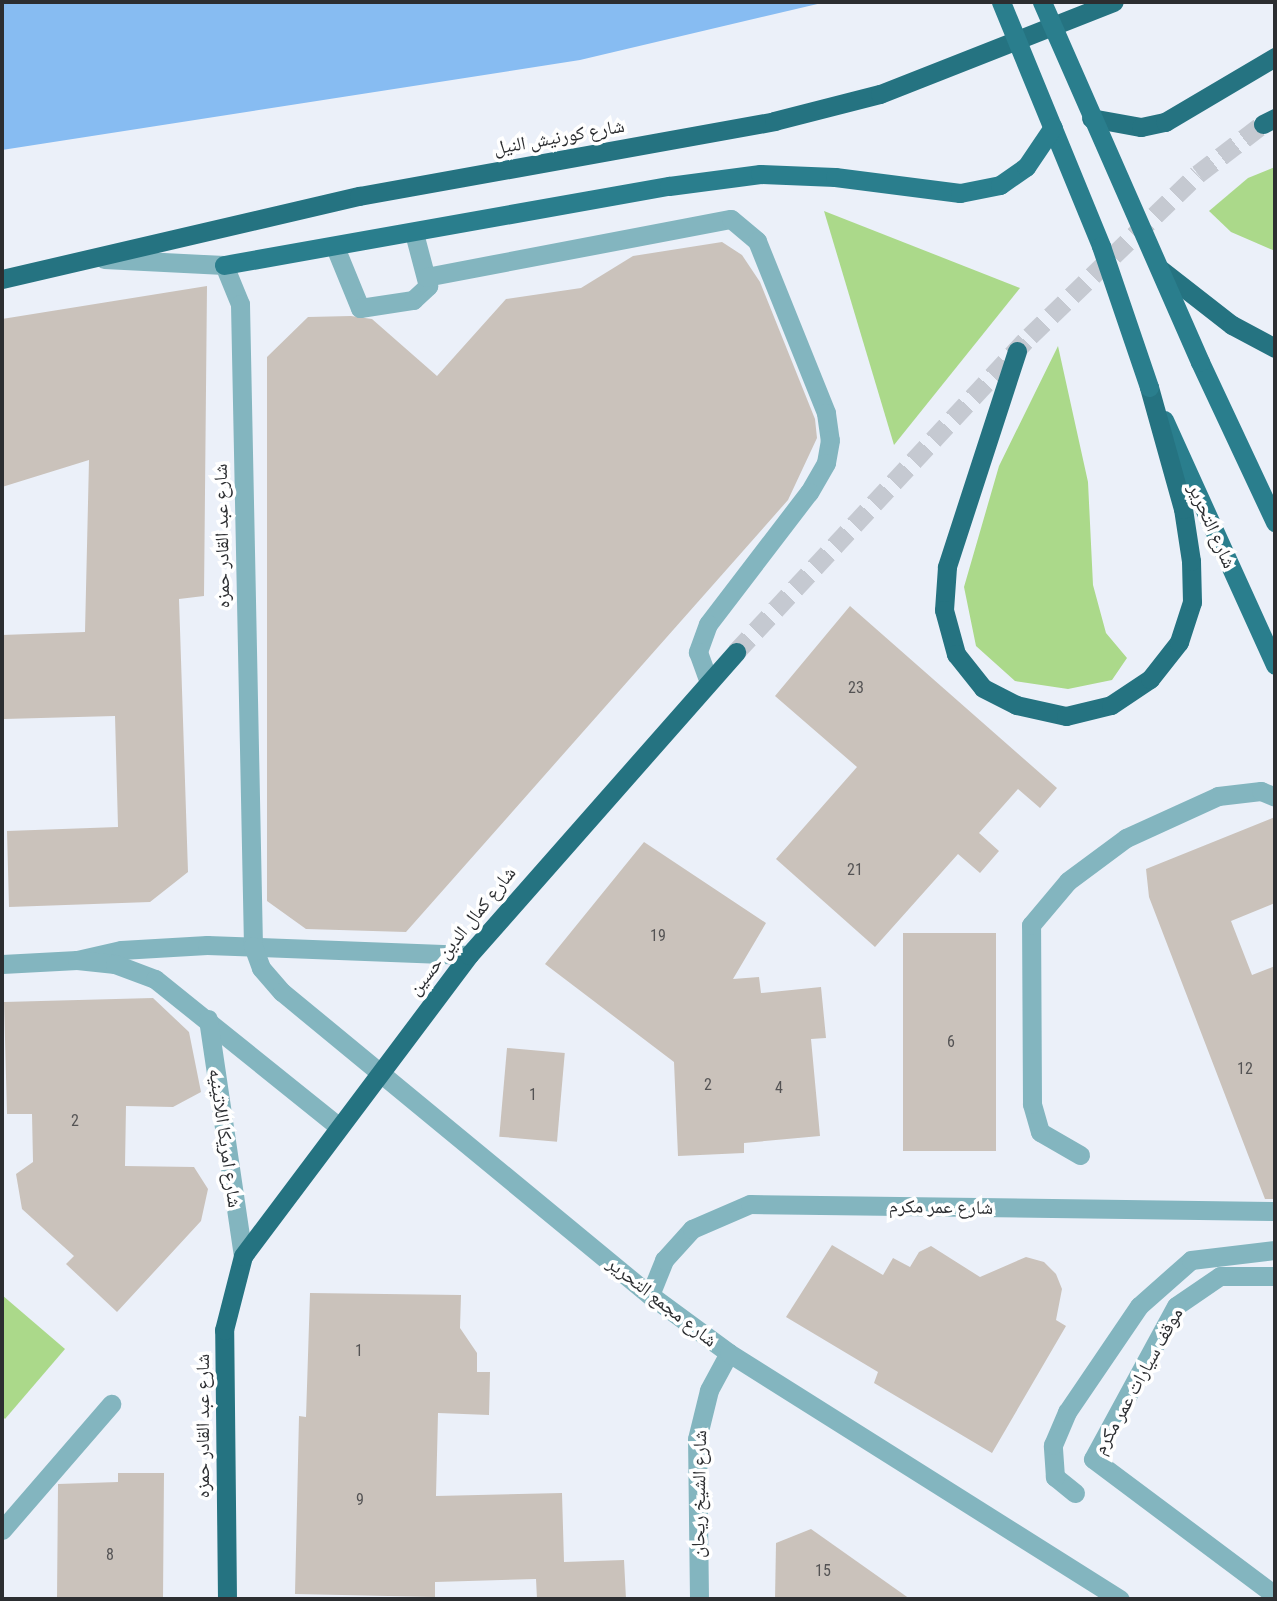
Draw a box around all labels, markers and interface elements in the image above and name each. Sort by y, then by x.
street label: شارع كورنيش النيل [492,114,626,160]
street label: شارع عبد القادر حمزه [209,464,235,608]
street label: شارع التحرير [1183,480,1241,572]
house number: 23 [848,678,864,698]
house number: 21 [847,860,863,880]
street label: شارع كمال الدين حسين [403,862,521,1000]
house number: 19 [650,926,666,946]
house number: 6 [947,1032,955,1052]
house number: 12 [1237,1059,1253,1079]
street label: شارع امريكا اللاتينيه [204,1067,246,1209]
house number: 2 [704,1075,712,1095]
house number: 4 [775,1078,783,1098]
house number: 1 [529,1085,537,1105]
house number: 2 [71,1111,79,1131]
street label: شارع عمر مكرم [889,1195,993,1219]
street label: شارع مجمع التحرير [603,1252,721,1352]
street label: موقف سيارات عمر مكرم [1088,1304,1188,1458]
house number: 1 [355,1341,363,1361]
street label: شارع عبد القادر حمزه [192,1354,214,1498]
street label: شارع الشيخ ريحان [686,1430,712,1558]
house number: 9 [356,1490,364,1510]
house number: 8 [106,1545,114,1565]
house number: 15 [815,1561,831,1581]

